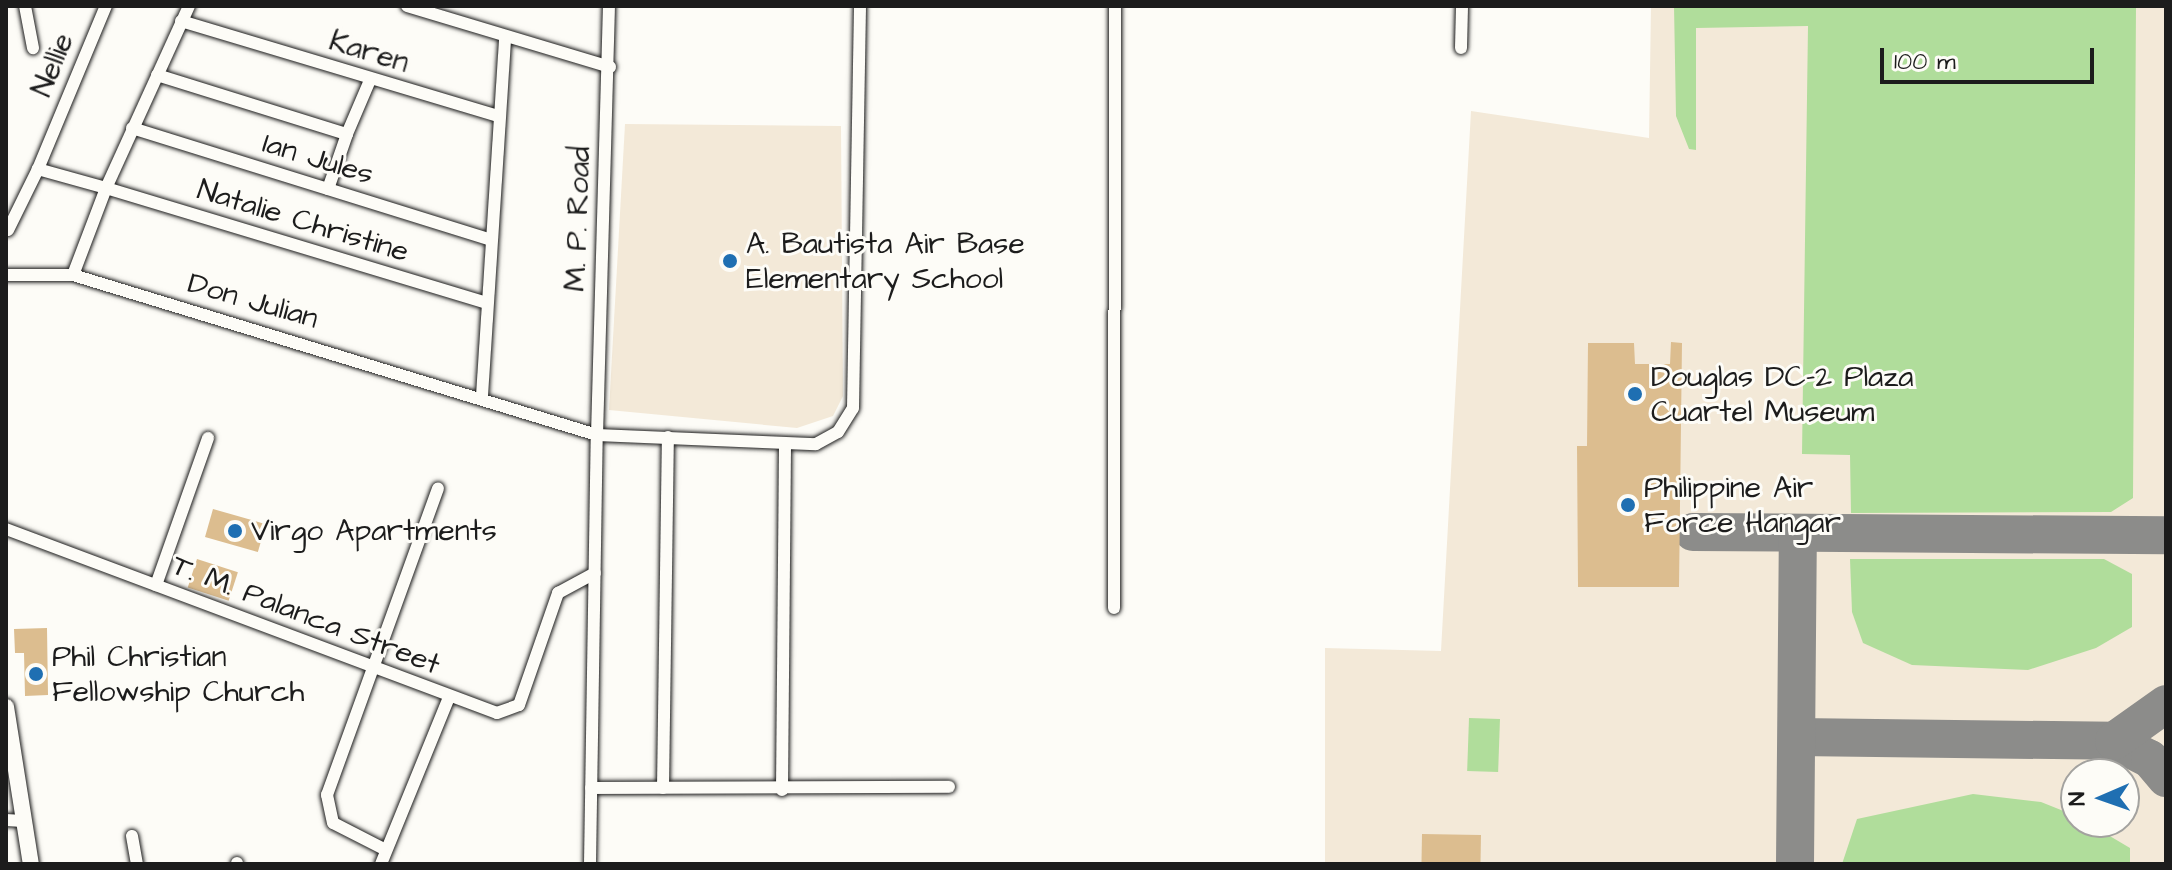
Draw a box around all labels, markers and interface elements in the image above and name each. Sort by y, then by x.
street label: Karen [325,23,413,81]
street label: Nellie [24,28,82,102]
scale bar [1884,32,2098,82]
text: 100 m [1894,45,1956,79]
street label: Ian Jules [258,125,378,193]
street label: M. P. Road [557,146,599,292]
street label: Natalie Christine [193,172,413,270]
place label: A. Bautista Air Base Elementary School [746,226,1025,296]
marker: A. Bautista Air Base Elementary School [721,252,739,270]
street label: Don Julian [184,265,322,337]
place label: Douglas DC-2 Plaza Cuartel Museum [1651,359,1914,430]
marker: Douglas DC-2 Plaza Cuartel Museum [1626,385,1644,403]
place label: Philippine Air Force Hangar [1644,470,1841,540]
marker: Philippine Air Force Hangar [1619,496,1637,514]
place label: Virgo Apartments [251,513,497,549]
marker: Virgo Apartments [226,522,244,540]
street label: T. M. Palanca Street [167,547,445,683]
place label: Phil Christian Fellowship Church [52,639,304,710]
marker: Phil Christian Fellowship Church [27,665,45,683]
north arrow [2060,758,2140,838]
text: N [2062,791,2093,806]

